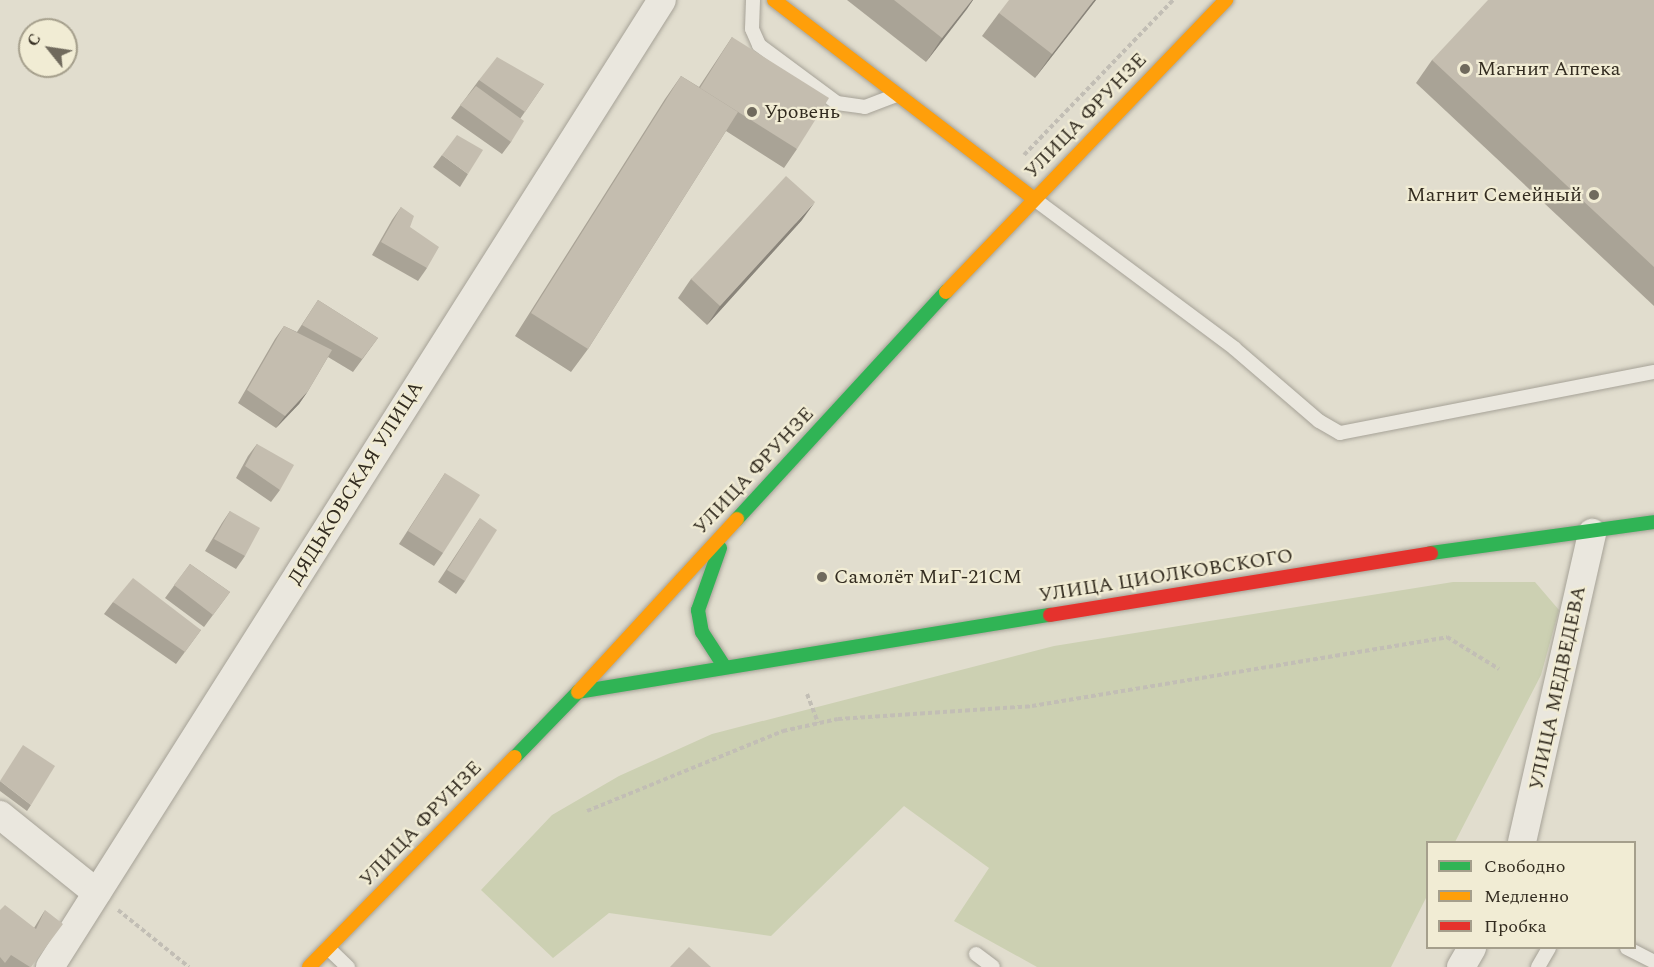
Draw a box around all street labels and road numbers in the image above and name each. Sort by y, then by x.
street label: УЛИЦА ФРУНЗЕ [1020,48,1152,184]
street label: ДЯДЬКОВСКАЯ УЛИЦА [283,377,429,589]
street label: УЛИЦА ФРУНЗЕ [689,402,819,540]
street label: УЛИЦА ЦИОЛКОВСКОГО [1037,544,1295,608]
street label: УЛИЦА МЕДВЕДЕВА [1525,584,1591,792]
street label: УЛИЦА ФРУНЗЕ [355,756,487,892]

